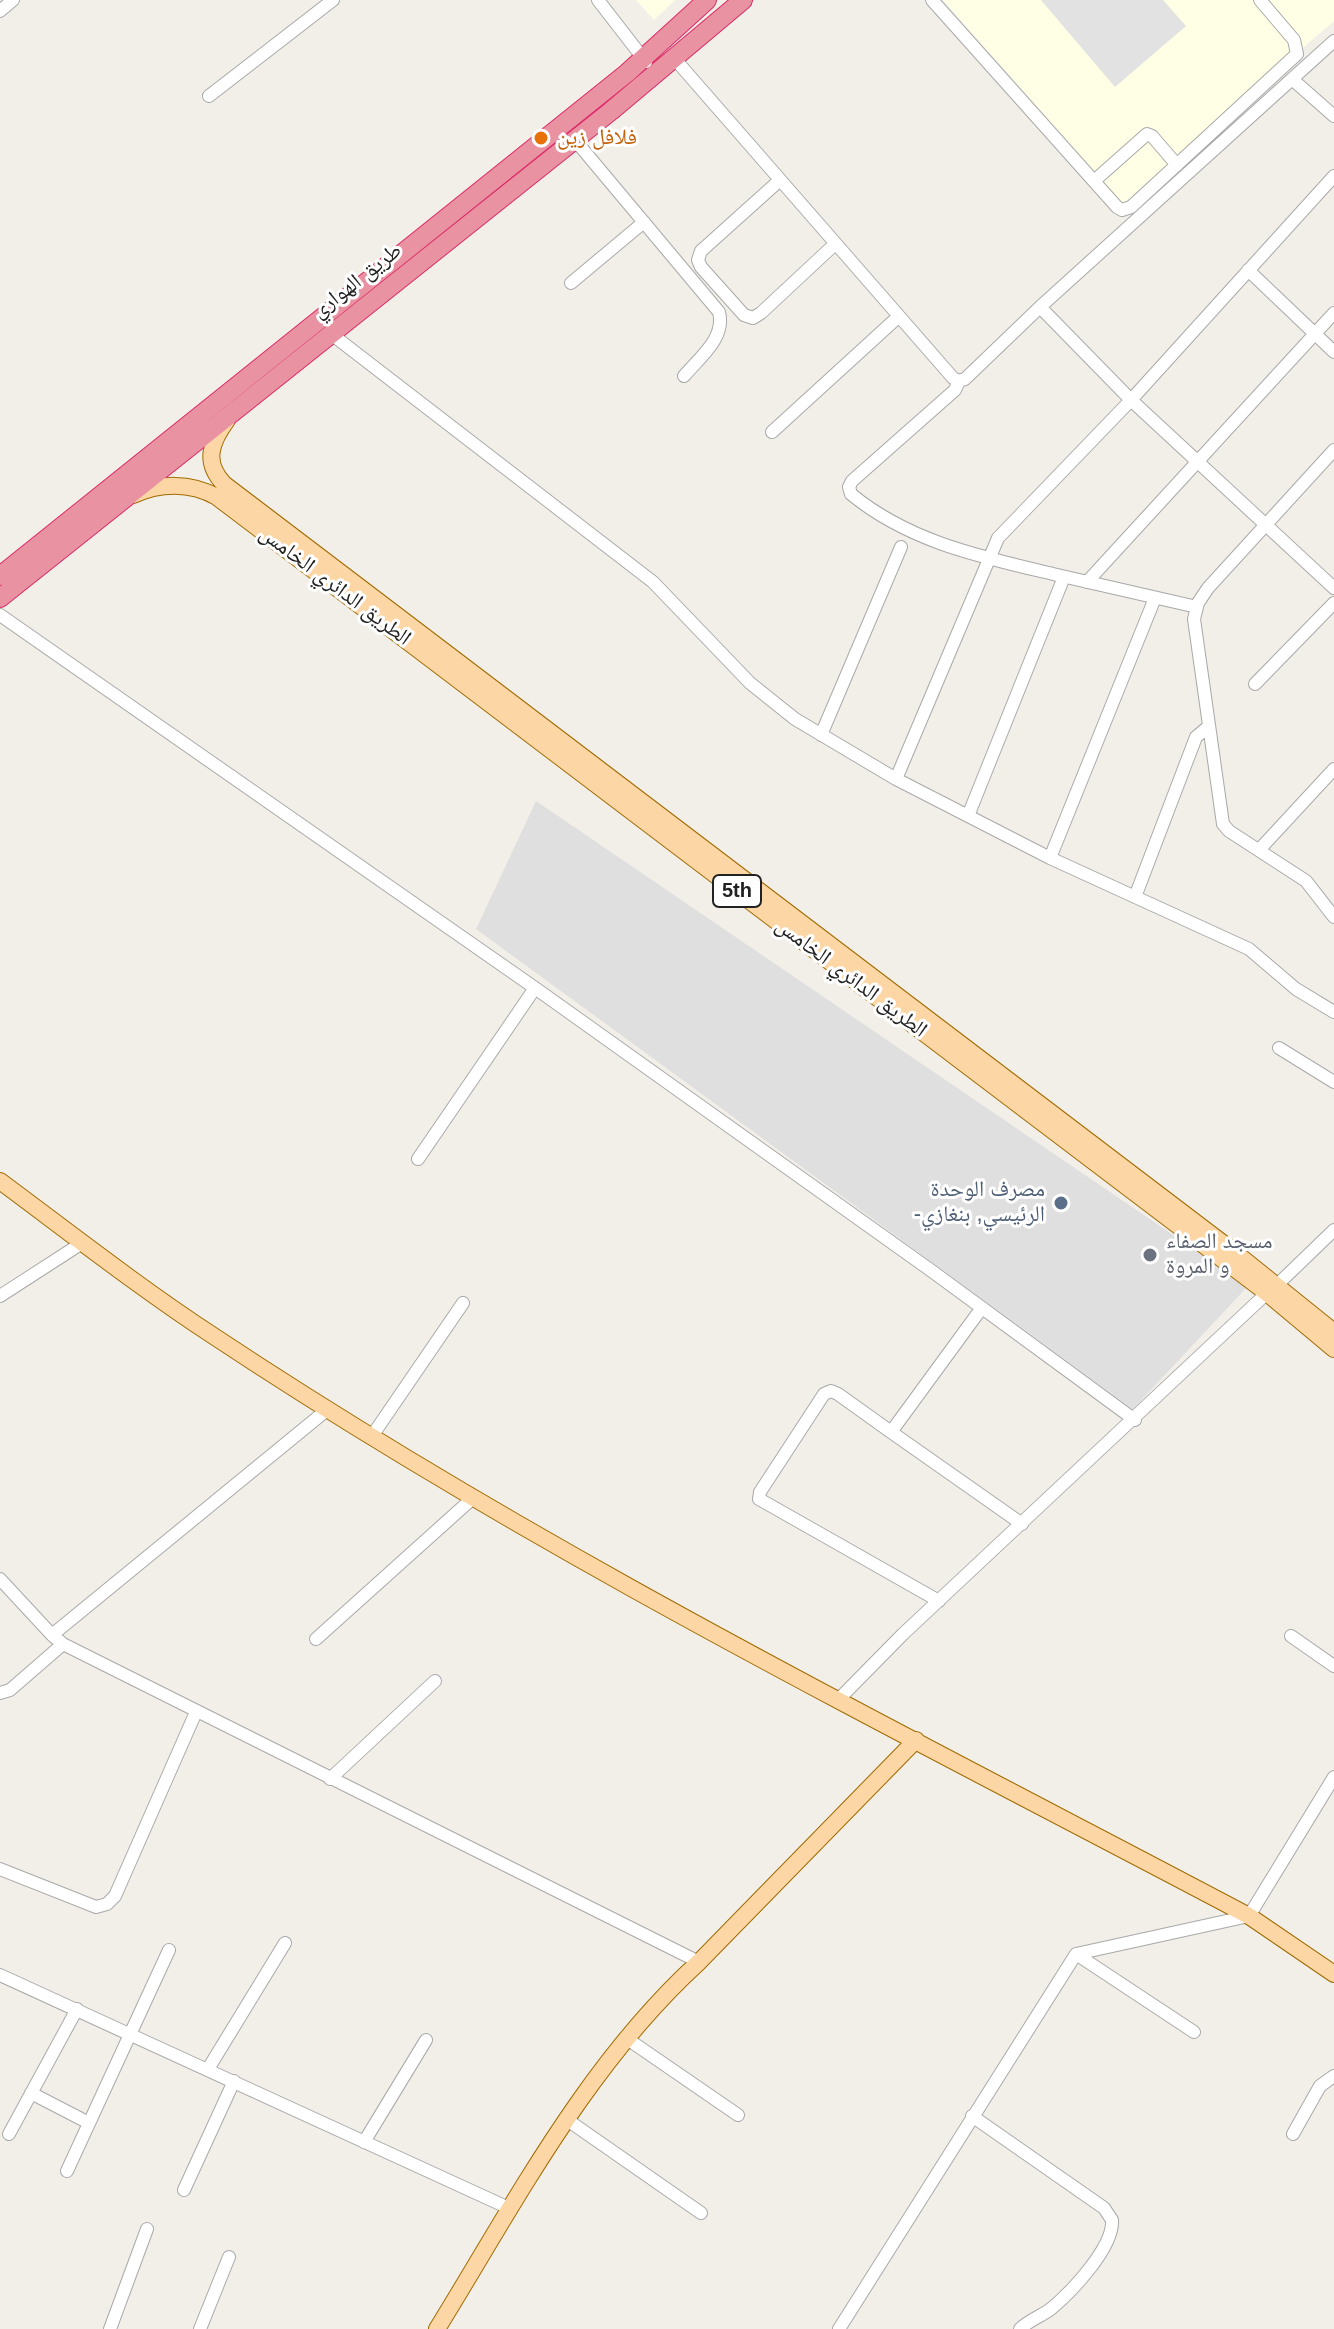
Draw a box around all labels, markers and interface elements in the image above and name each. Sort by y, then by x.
place label: فلافل زين [557,125,637,151]
marker: فلافل زين [532,129,550,147]
street label: طريق الهواري [307,238,407,324]
street label: الطريق الدائري الخامس [254,520,416,652]
road number: 5th [713,875,761,907]
street label: الطريق الدائري الخامس [770,912,932,1044]
place label: مصرف الوحدة -الرئيسي, بنغازي [914,1177,1045,1228]
marker: مصرف الوحدة -الرئيسي, بنغازي [1052,1194,1070,1212]
place label: مسجد الصفاء و المروة [1166,1229,1273,1280]
marker: مسجد الصفاء و المروة [1141,1246,1159,1264]

